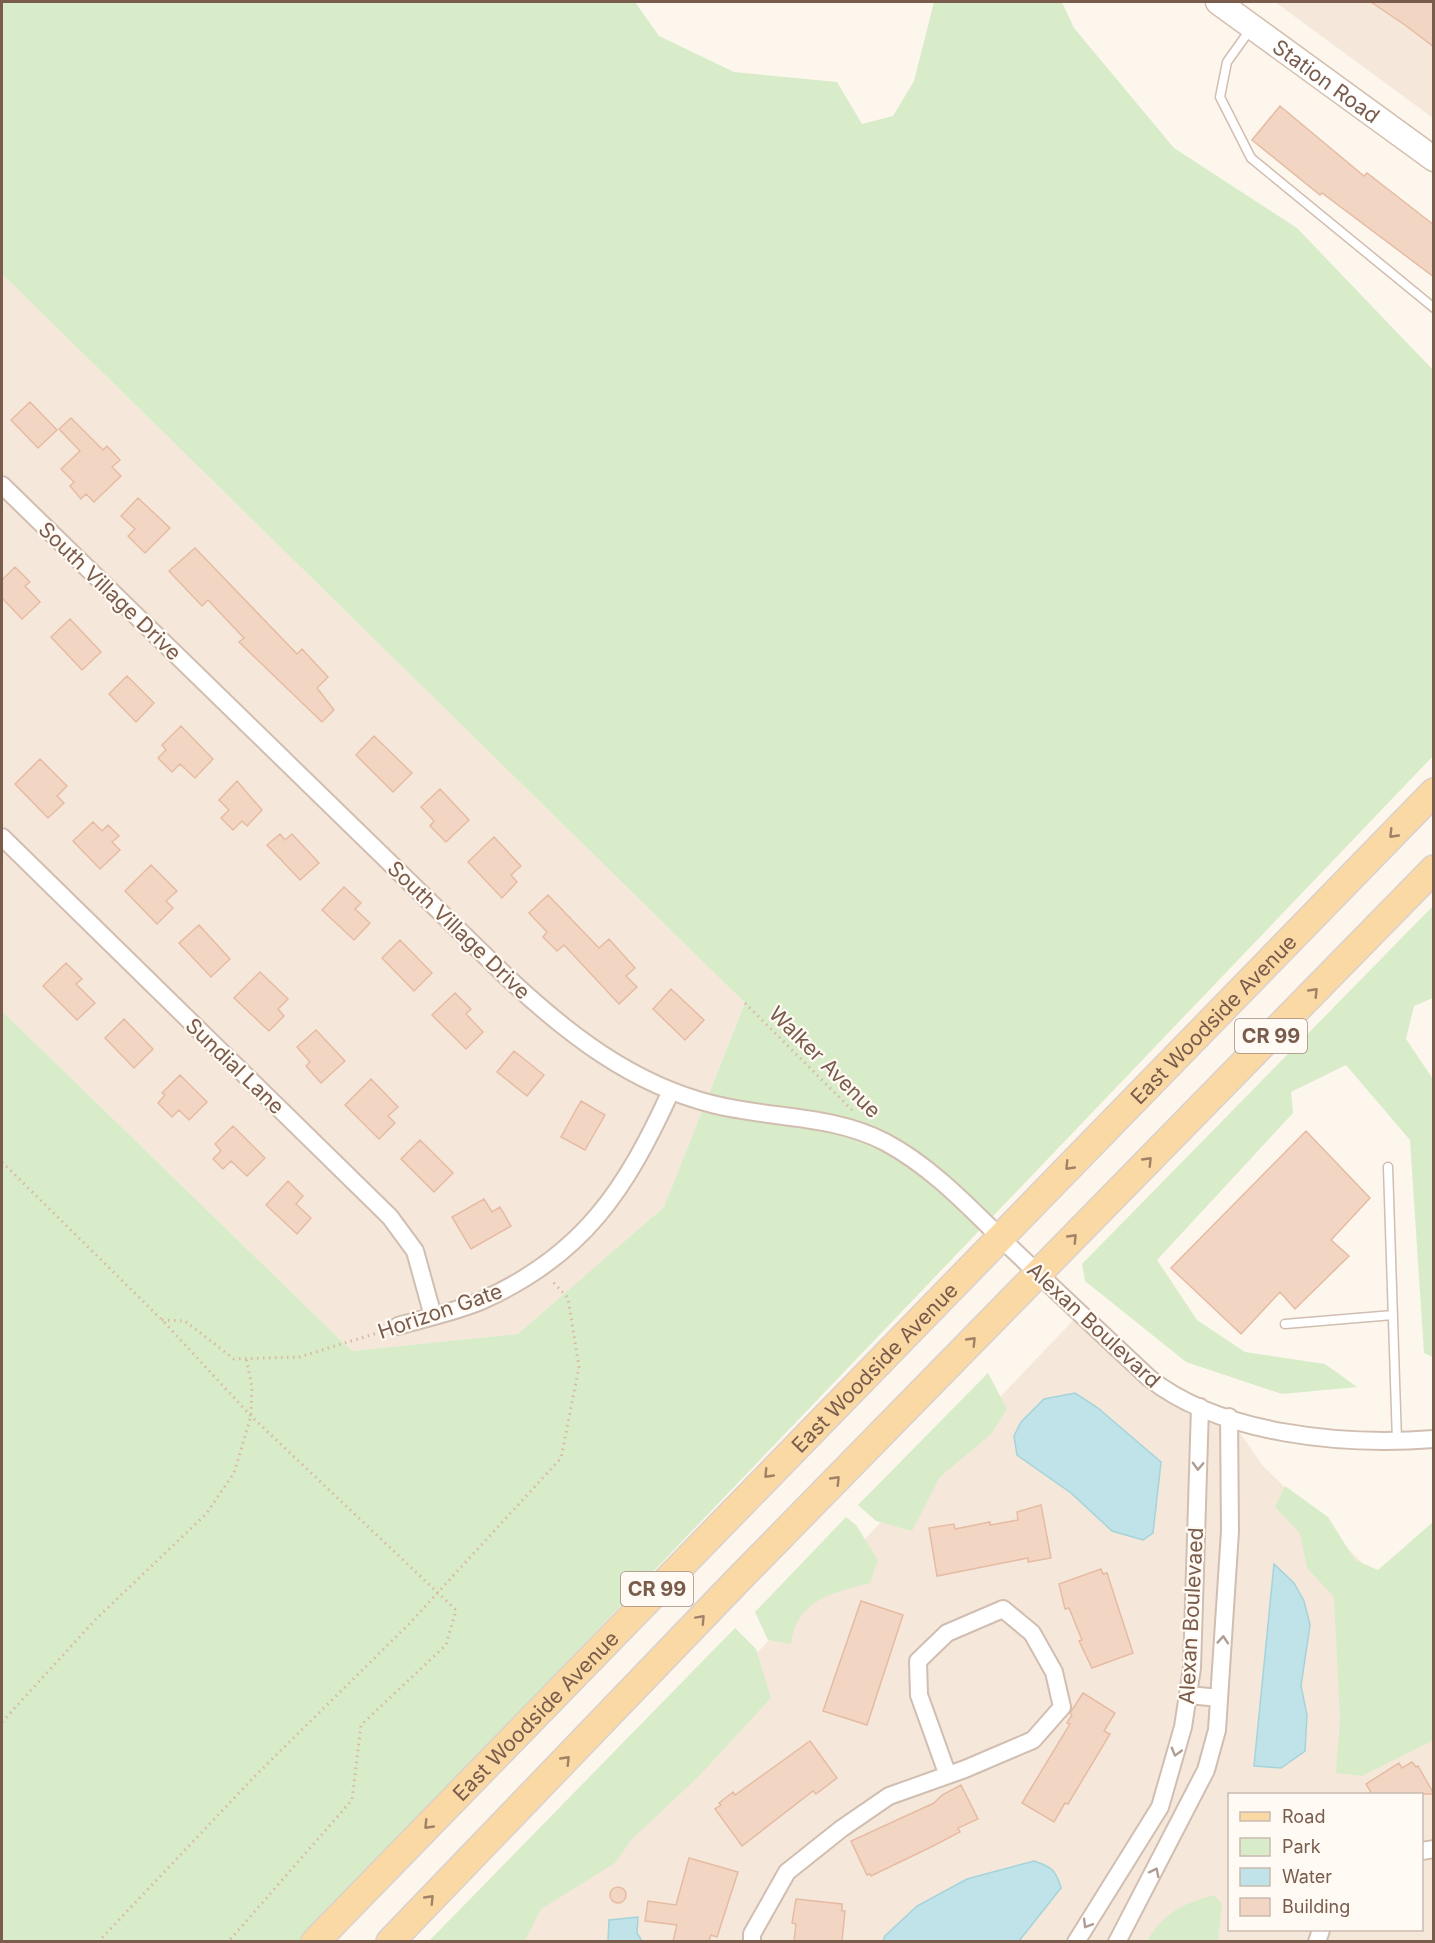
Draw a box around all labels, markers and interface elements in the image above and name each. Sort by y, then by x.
street label: Station Road [1268,34,1385,128]
street label: South Village Drive [34,517,186,665]
one-way arrow [1389,827,1400,838]
street label: South Village Drive [383,856,535,1004]
street label: East Woodside Avenue [1125,929,1301,1109]
one-way arrow [1307,988,1318,998]
street label: Walker Avenue [764,1001,886,1123]
street label: Sundial Lane [181,1013,289,1119]
road number: CR 99 [1235,1019,1307,1053]
one-way arrow [1065,1158,1076,1169]
one-way arrow [1141,1158,1152,1169]
one-way arrow [1066,1235,1077,1245]
street label: Alexan Boulevard [1022,1257,1166,1393]
street label: East Woodside Avenue [786,1277,962,1457]
street label: Horizon Gate [374,1278,506,1344]
one-way arrow [965,1337,976,1348]
one-way arrow [1191,1461,1204,1470]
one-way arrow [765,1467,776,1478]
one-way arrow [829,1477,840,1488]
street label: Alexan Boulevaed [1174,1527,1208,1705]
road number: CR 99 [621,1572,693,1606]
one-way arrow [694,1615,705,1625]
street label: East Woodside Avenue [447,1625,623,1806]
one-way arrow [1216,1635,1229,1644]
one-way arrow [1171,1746,1183,1757]
one-way arrow [559,1756,570,1767]
legend [1228,1793,1423,1931]
text: Road [1282,1806,1325,1827]
one-way arrow [424,1817,435,1828]
text: Park [1282,1836,1321,1857]
text: Water [1282,1866,1332,1887]
one-way arrow [1148,1868,1159,1878]
one-way arrow [423,1896,434,1907]
text: Building [1282,1896,1350,1917]
one-way arrow [1082,1918,1094,1928]

